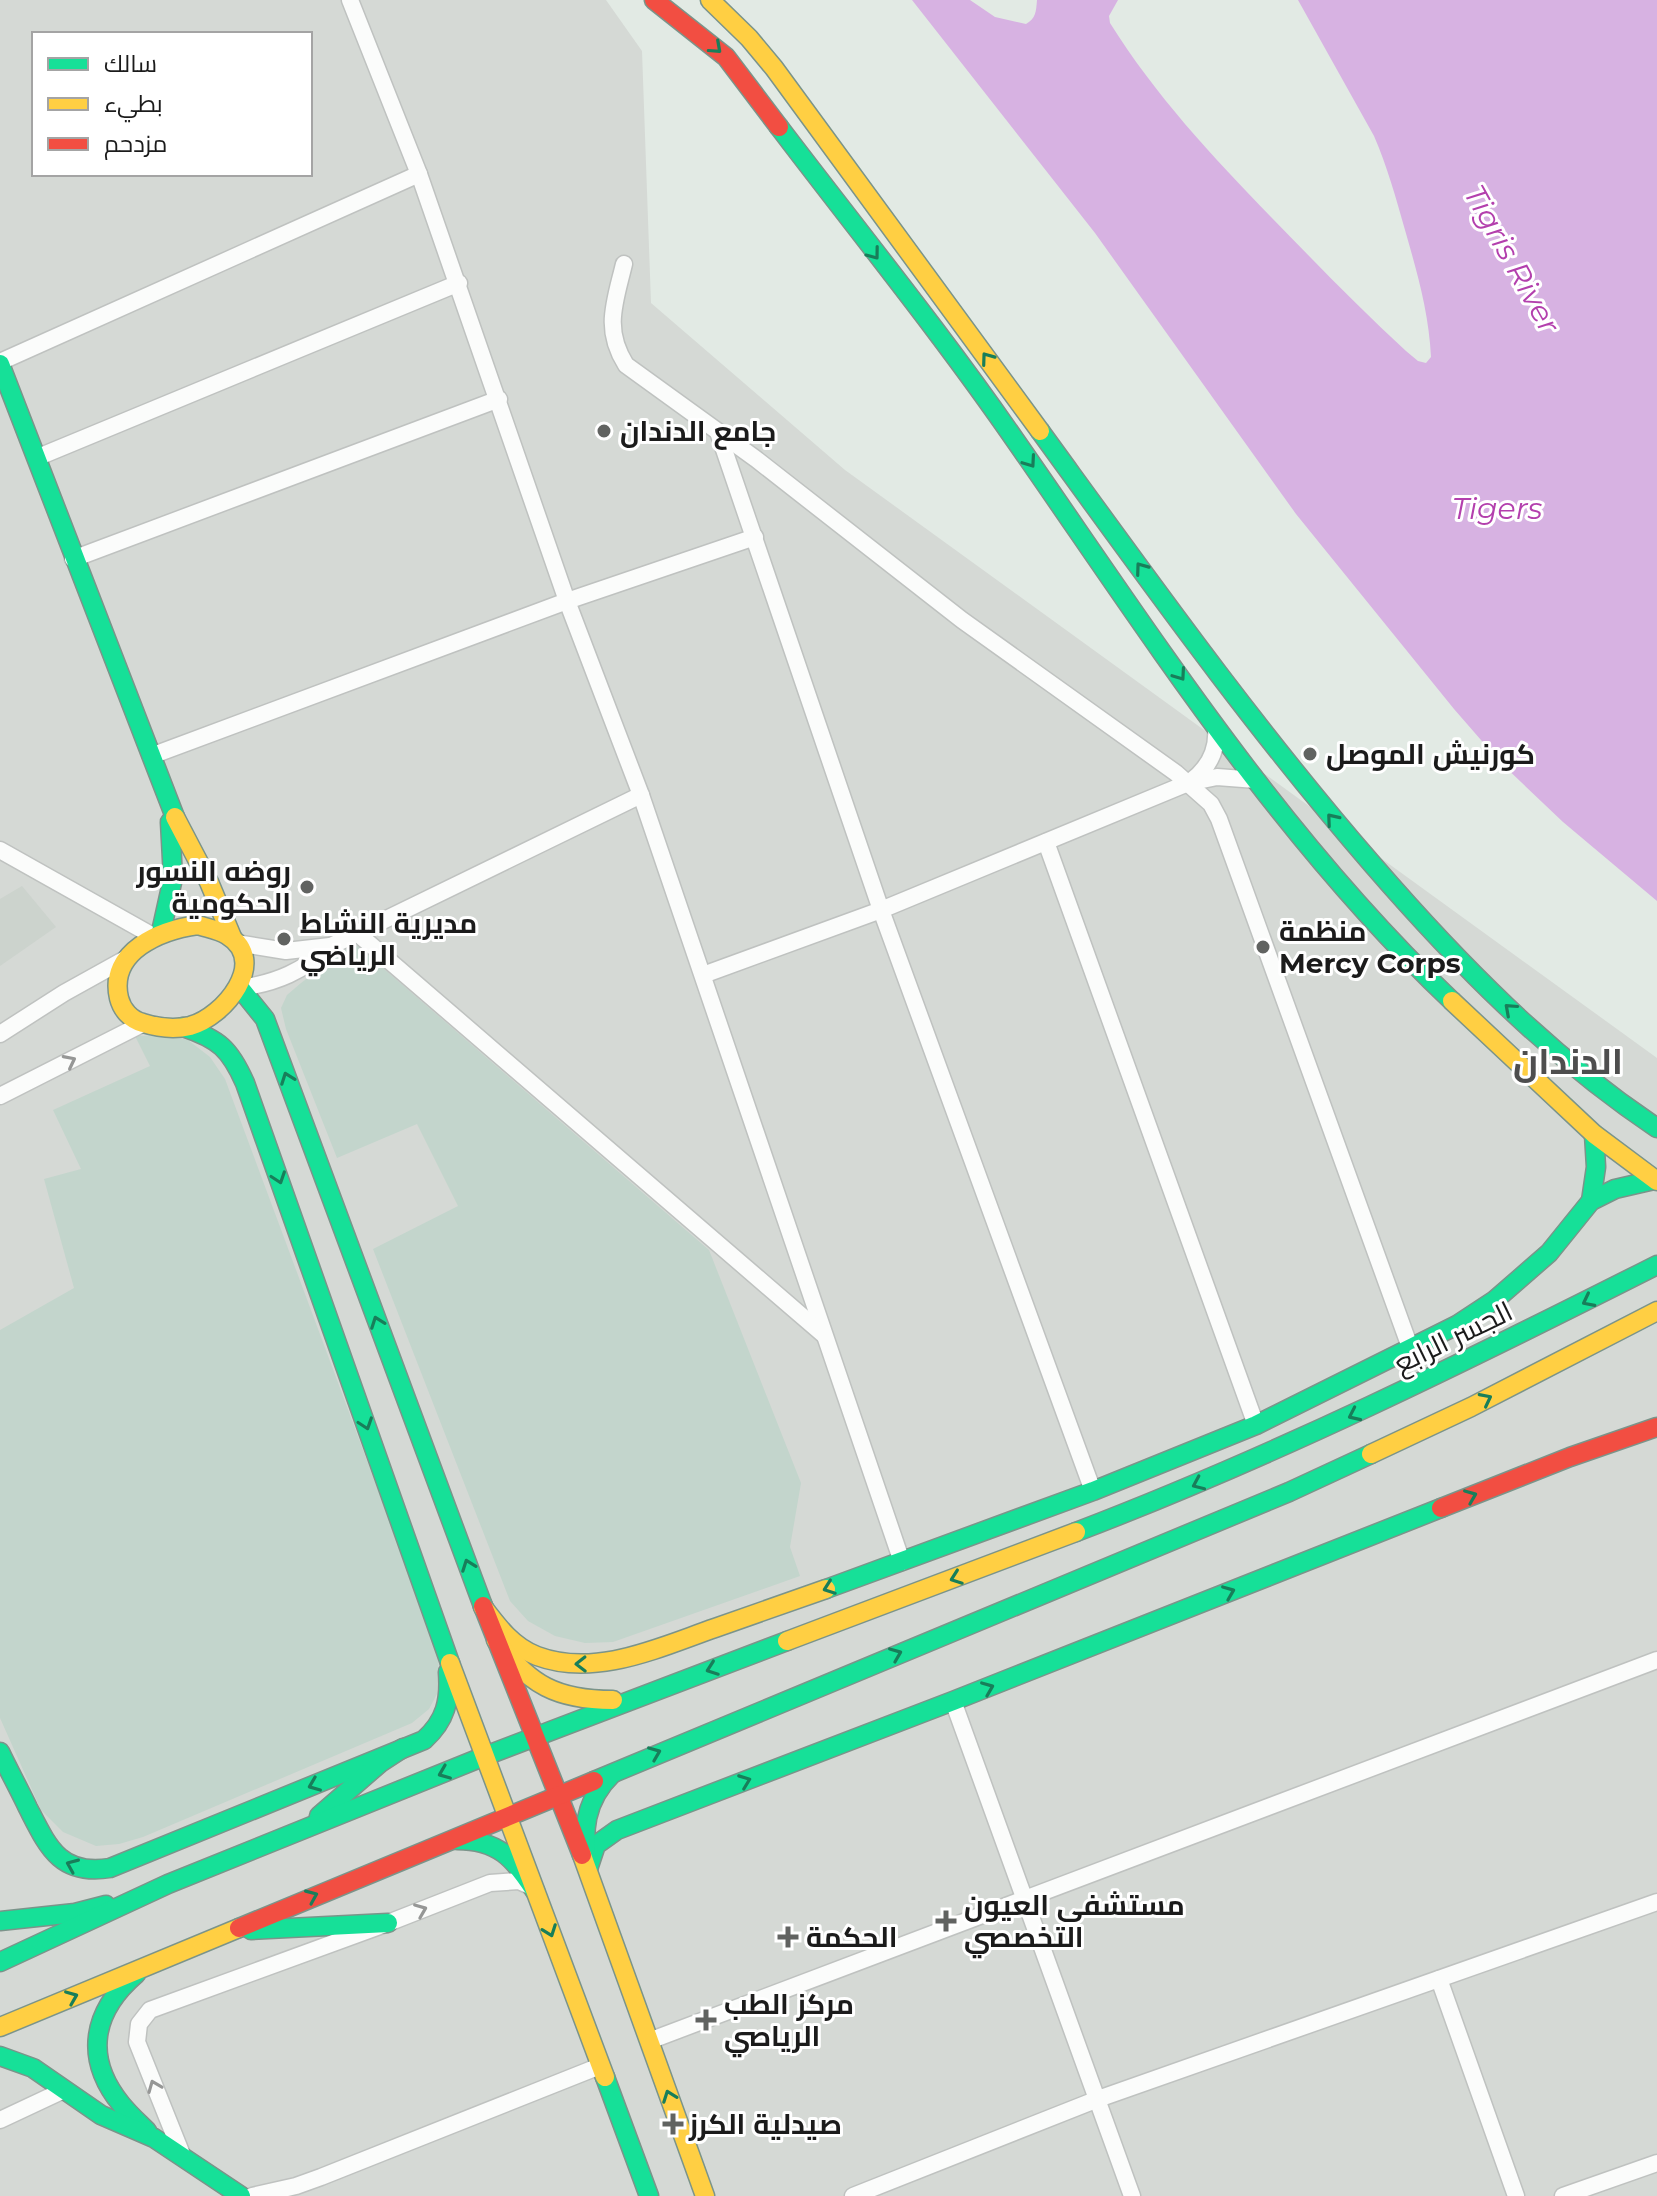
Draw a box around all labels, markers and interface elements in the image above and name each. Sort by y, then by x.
legend [32,32,312,176]
one-way arrow [706,39,721,53]
text: سالك [104,49,157,78]
text: بطيء [104,89,163,123]
text: مزدحم [104,129,167,160]
water label: Tigris River [1456,178,1568,341]
one-way arrow [865,245,879,260]
one-way arrow [982,353,996,367]
place label: جامع الدندان [620,414,776,450]
marker: جامع الدندان [595,422,613,440]
one-way arrow [1020,453,1035,467]
water label: Tigers [1452,490,1543,527]
one-way arrow [1136,562,1150,577]
one-way arrow [1170,666,1185,680]
place label: كورنيش الموصل [1326,737,1535,771]
marker: كورنيش الموصل [1301,745,1319,763]
one-way arrow [1327,814,1342,828]
place label: روضه النسور الحكومية [136,854,291,920]
marker: روضه النسور الحكومية [298,878,316,896]
place label: مديرية النشاط الرياضي [300,906,477,977]
place label: منظمة Mercy Corps [1279,914,1461,980]
marker: مديرية النشاط الرياضي [275,930,293,948]
marker: منظمة Mercy Corps [1254,938,1272,956]
one-way arrow [1504,1004,1519,1019]
district label: الدندان [1513,1039,1623,1083]
one-way arrow [61,1055,76,1071]
one-way arrow [280,1072,297,1086]
one-way arrow [269,1171,286,1185]
one-way arrow [1581,1292,1596,1307]
street label: الجسر الرابع [1388,1294,1519,1382]
one-way arrow [370,1315,387,1329]
one-way arrow [1477,1393,1492,1409]
one-way arrow [1348,1405,1362,1421]
one-way arrow [356,1416,372,1430]
one-way arrow [1192,1475,1206,1491]
one-way arrow [1463,1489,1477,1506]
one-way arrow [461,1559,478,1573]
one-way arrow [950,1568,964,1585]
one-way arrow [822,1579,836,1595]
one-way arrow [1221,1585,1235,1602]
one-way arrow [888,1647,902,1664]
one-way arrow [574,1656,587,1673]
one-way arrow [706,1659,720,1676]
one-way arrow [980,1681,994,1697]
one-way arrow [647,1747,661,1763]
one-way arrow [437,1763,452,1779]
one-way arrow [737,1774,751,1791]
one-way arrow [308,1775,322,1792]
one-way arrow [66,1859,81,1875]
place label: مستشفى العيون التخصصي [964,1888,1185,1959]
one-way arrow [304,1890,318,1906]
one-way arrow [413,1904,427,1920]
marker: مستشفى العيون التخصصي [935,1910,957,1932]
place label: الحكمة [806,1920,897,1954]
one-way arrow [540,1923,557,1937]
marker: الحكمة [777,1926,799,1948]
place label: مركز الطب الرياصي [724,1987,854,2058]
one-way arrow [64,1991,78,2007]
marker: مركز الطب الرياصي [695,2009,717,2031]
one-way arrow [148,2080,164,2094]
one-way arrow [663,2090,679,2104]
place label: صيدلية الكرز [688,2107,842,2141]
marker: صيدلية الكرز [664,2115,682,2133]

